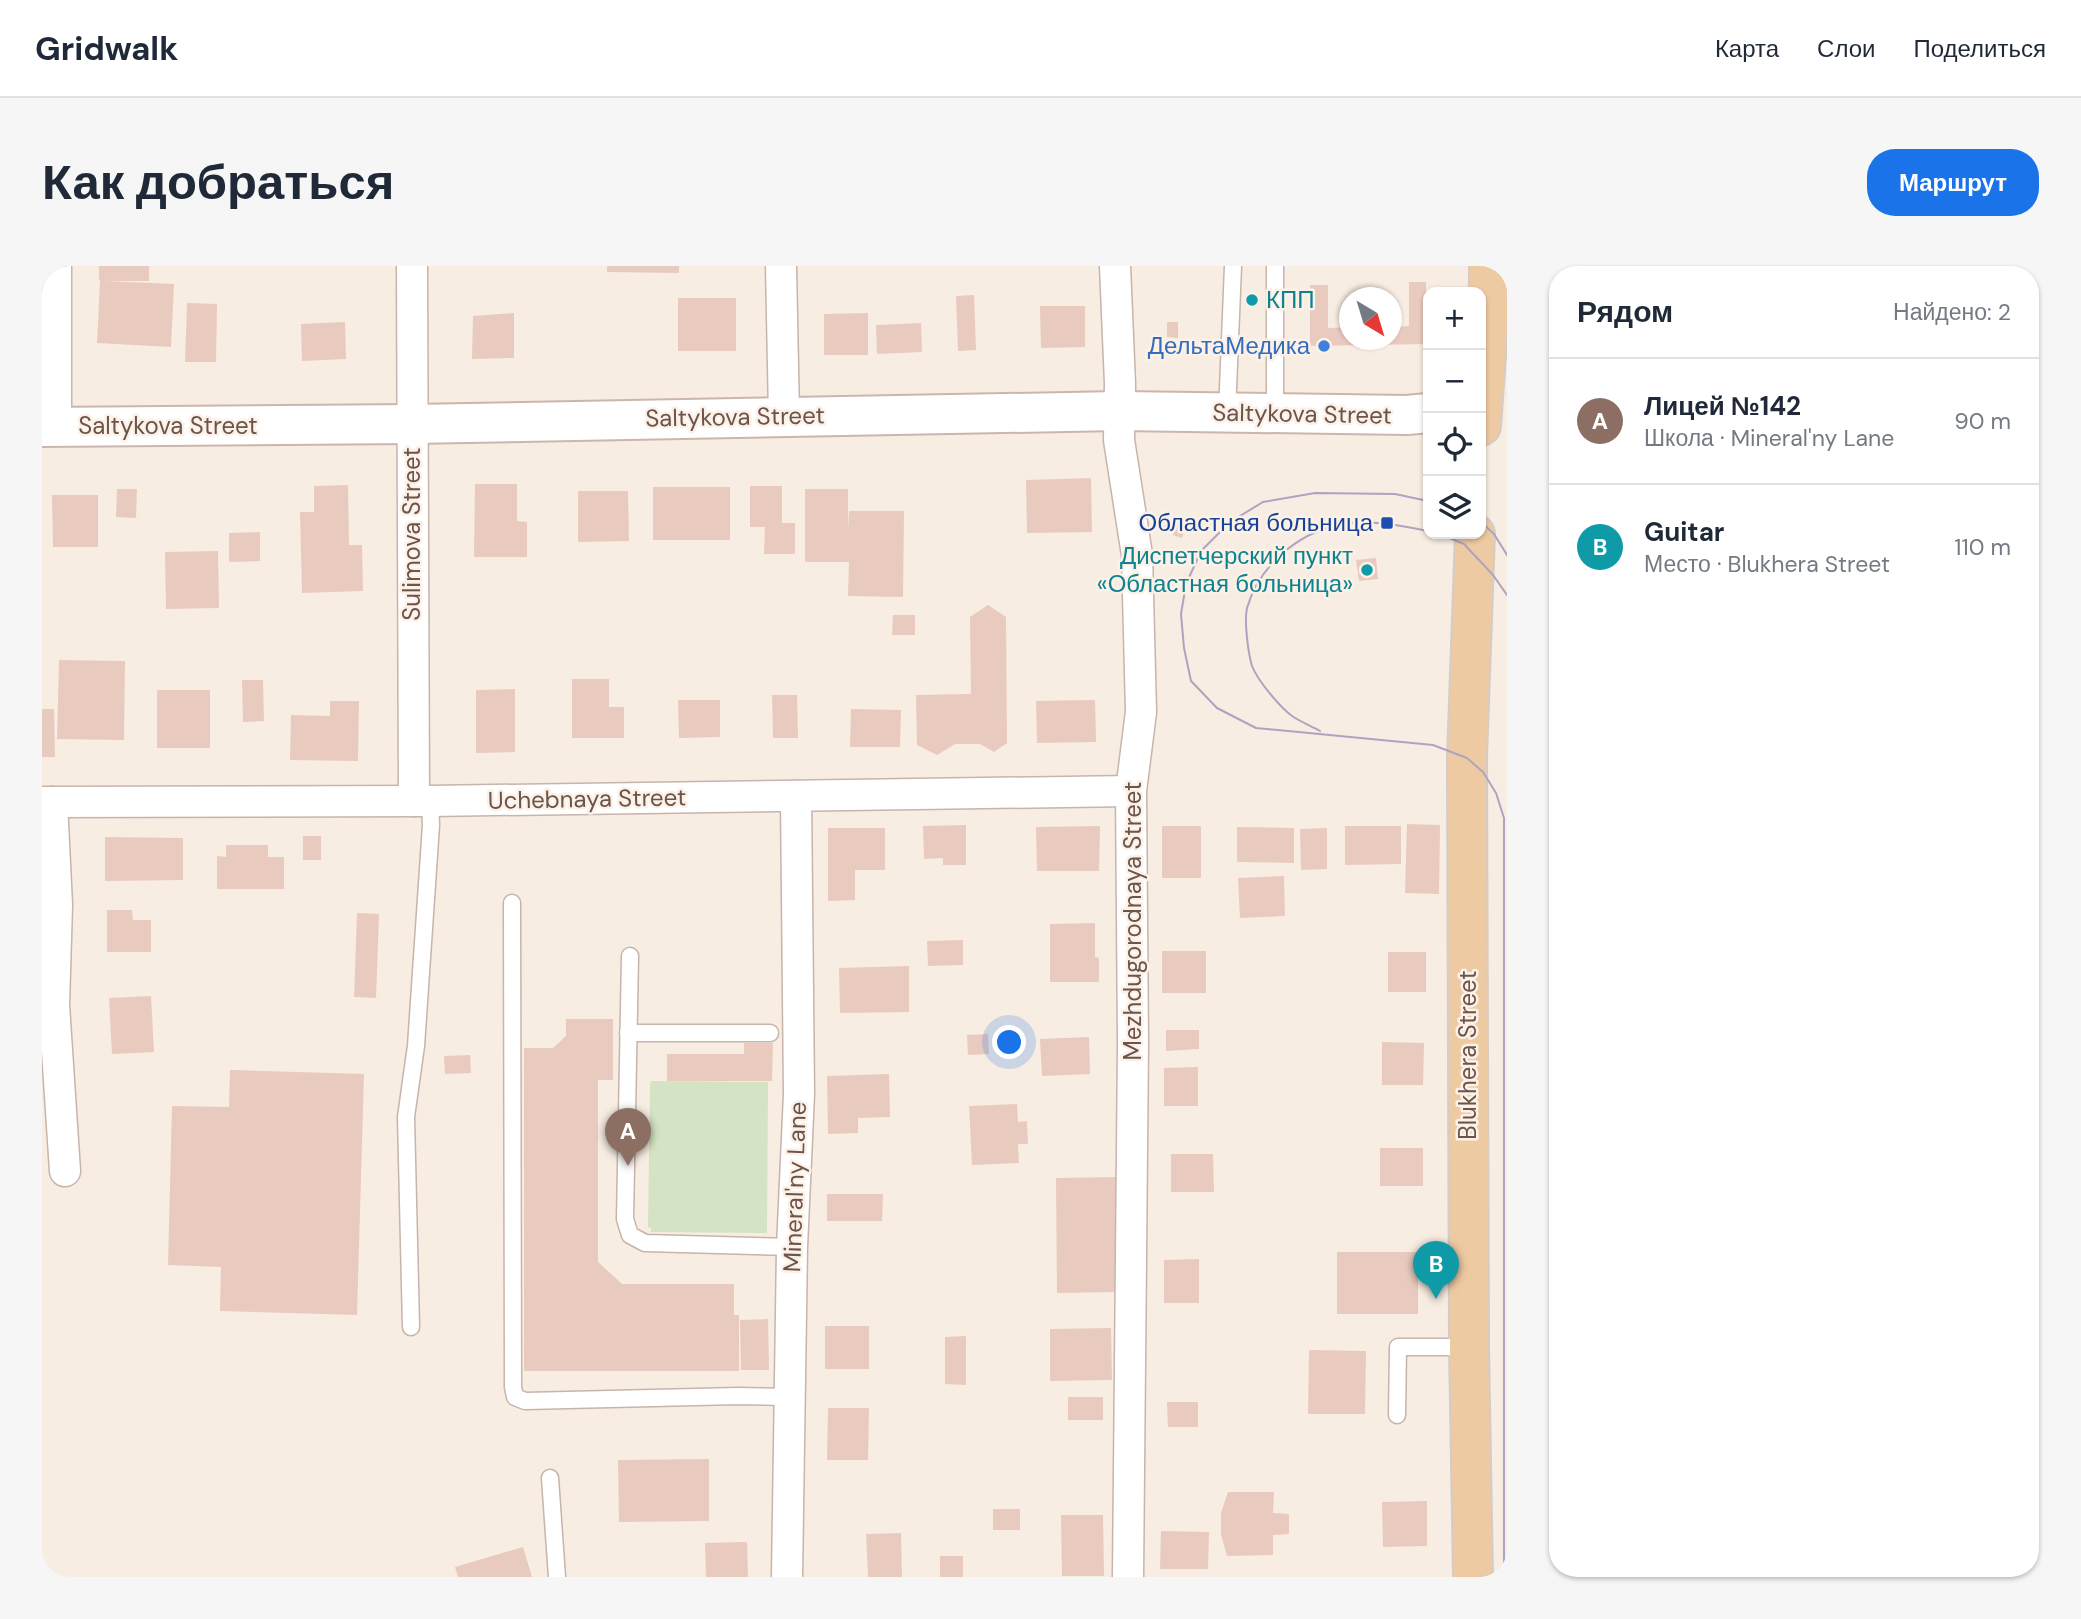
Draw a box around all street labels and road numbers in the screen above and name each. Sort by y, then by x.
street label: Saltykova Street [1212,396,1392,431]
street label: Saltykova Street [645,399,825,434]
street label: Saltykova Street [78,410,258,441]
street label: Sulimova Street [396,447,427,621]
street label: Uchebnaya Street [488,781,686,816]
street label: Mezhdugorodnaya Street [1117,782,1148,1060]
street label: Blukhera Street [1452,970,1483,1140]
street label: Mineral'ny Lane [776,1101,813,1273]

